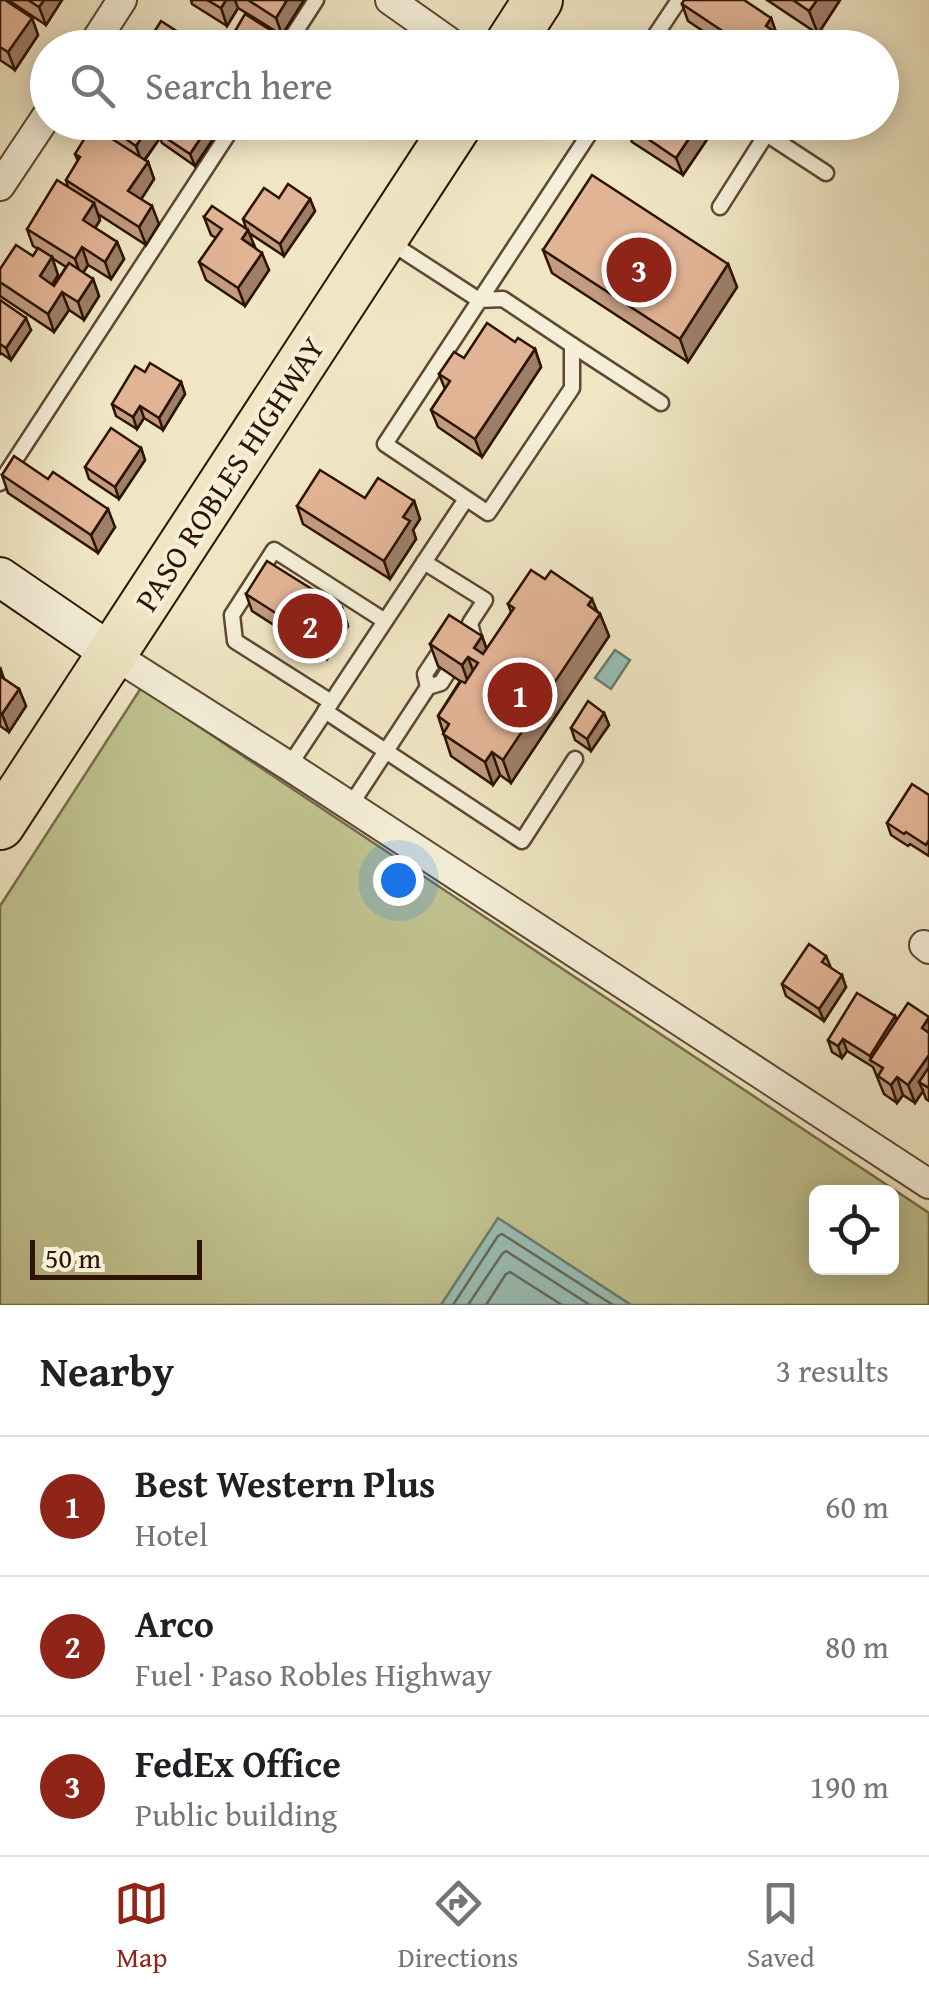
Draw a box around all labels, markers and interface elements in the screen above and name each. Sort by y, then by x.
search box [30,30,899,140]
text: Search here [145,57,333,113]
icon: search [65,58,120,113]
pin: 3 [606,232,672,308]
street label: PASO ROBLES HIGHWAY [123,327,336,620]
pin: 2 [278,588,342,664]
pin: 1 [488,658,552,732]
your location [373,855,424,906]
map controls [809,1185,899,1275]
button: locate [809,1185,899,1275]
scale bar [30,1235,202,1280]
text: 50 m [45,1237,101,1278]
text: Nearby [40,1340,174,1401]
text: 3 results [776,1347,889,1394]
text: Best Western Plus [135,1455,435,1511]
text: 1 [64,1483,81,1530]
text: 60 m [825,1483,889,1530]
text: Hotel [135,1511,208,1558]
text: Arco [135,1595,214,1651]
text: 2 [64,1623,81,1670]
text: 80 m [825,1623,889,1670]
text: Fuel · Paso Robles Highway [135,1651,492,1698]
text: FedEx Office [135,1735,341,1791]
text: 3 [64,1763,81,1810]
text: 190 m [810,1763,889,1810]
text: Public building [135,1791,337,1838]
tab: Map [114,1876,169,1977]
tab: Directions [398,1876,518,1977]
tab: Saved [747,1876,815,1977]

